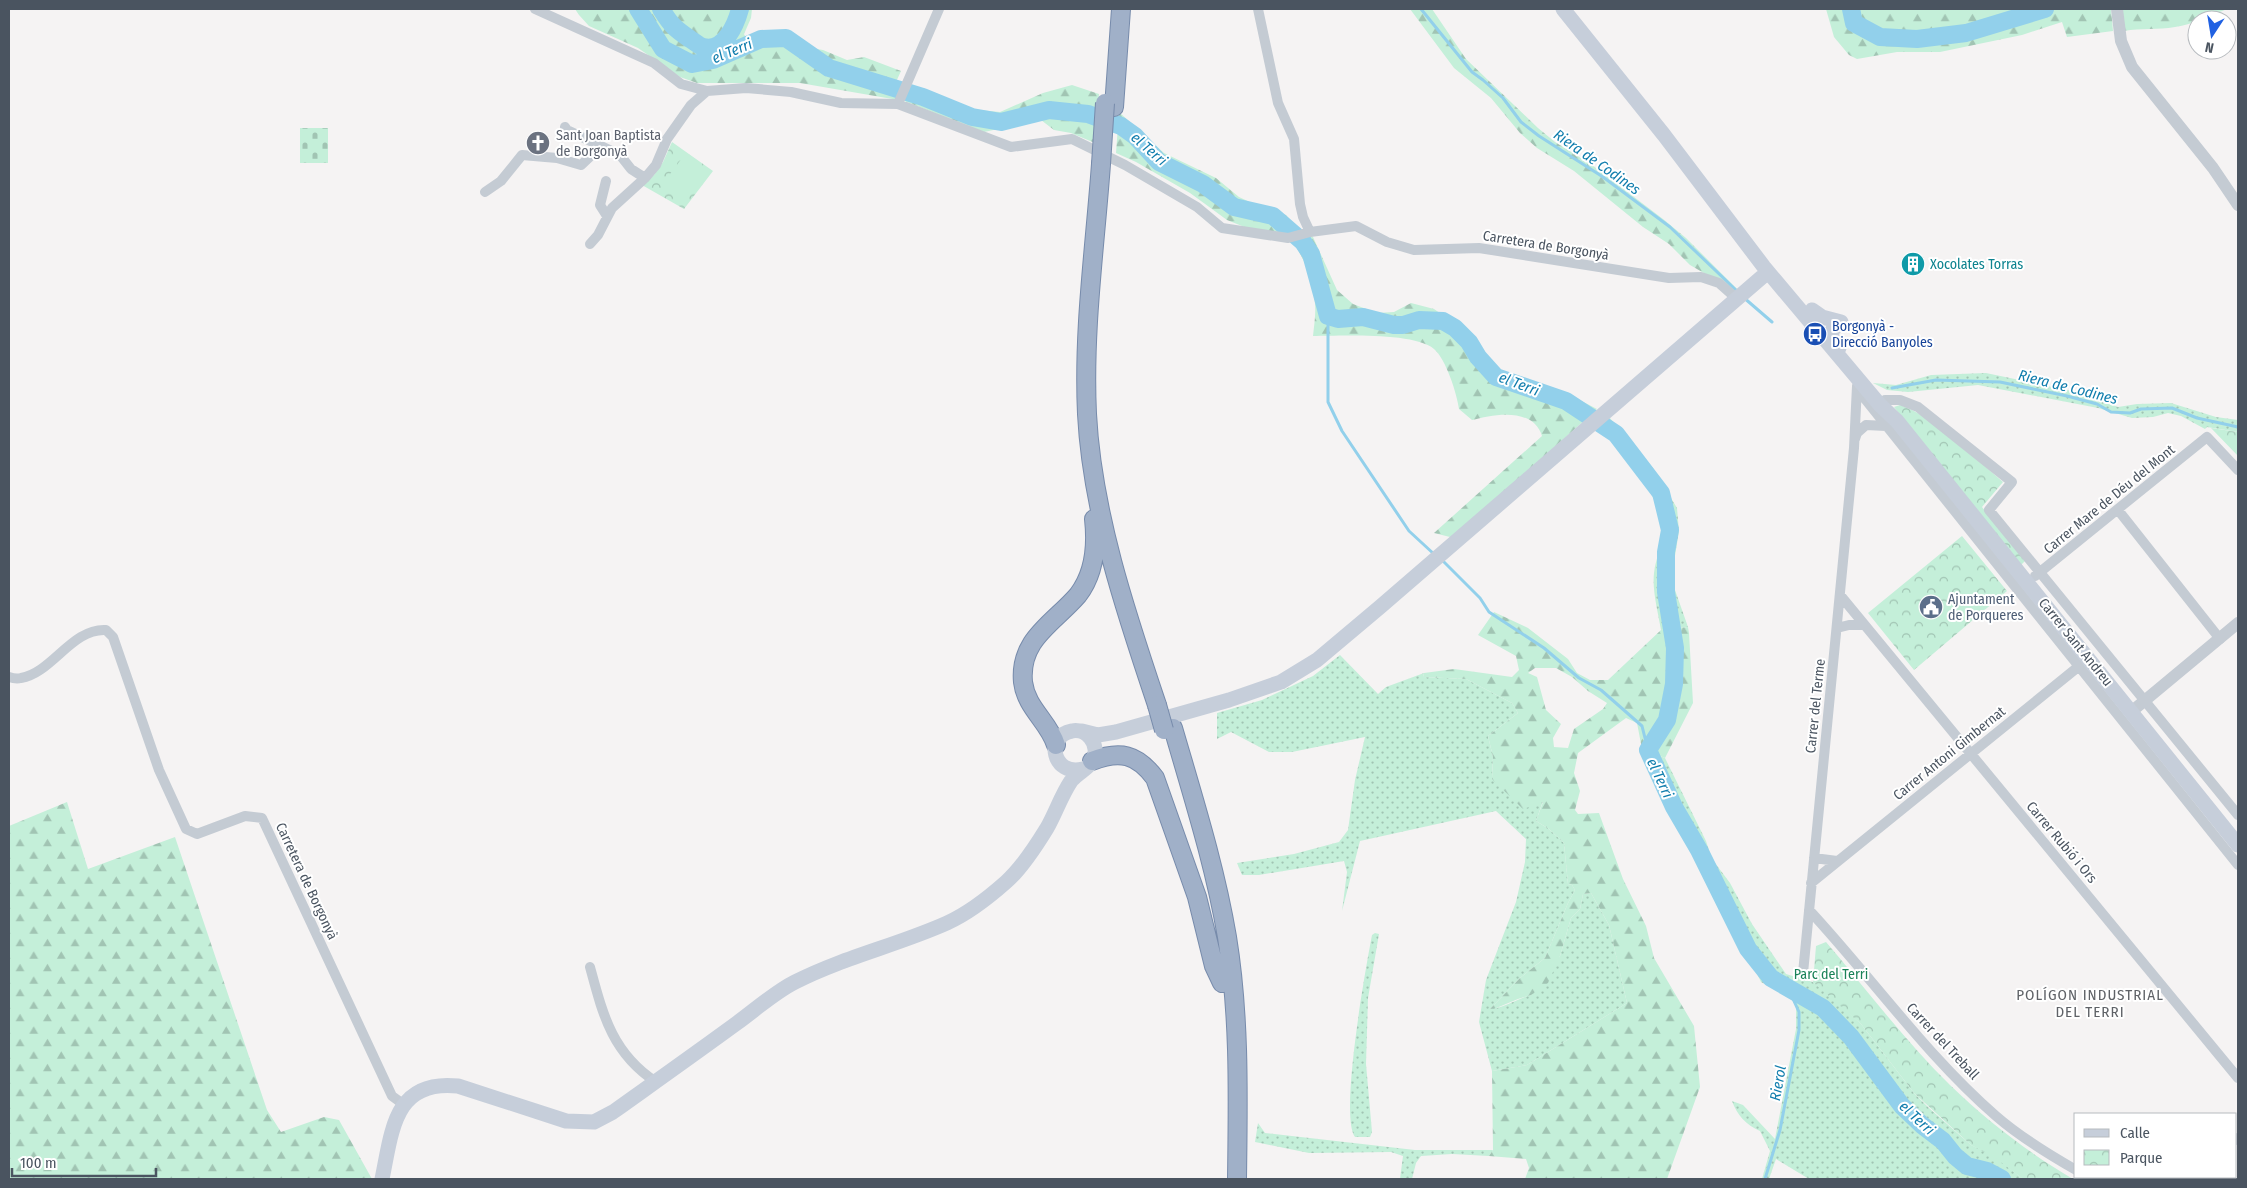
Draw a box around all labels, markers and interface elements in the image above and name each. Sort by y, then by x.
north arrow [2187,10,2237,60]
water label: el Terri [709,35,755,67]
text: N [2204,38,2215,56]
water label: Riera de Codines [1550,125,1644,199]
place label: Sant Joan Baptista de Borgonyà [556,127,661,160]
water label: el Terri [1127,128,1171,170]
church icon: Sant Joan Baptista de Borgonyà [525,130,551,156]
street label: Carretera de Borgonyà [1482,227,1610,264]
building icon: Xocolates Torras [1900,251,1926,277]
place label: Xocolates Torras [1930,256,2023,273]
place label: Borgonyà - Direcció Banyoles [1832,318,1933,351]
bus stop icon: Borgonyà - Direcció Banyoles [1802,321,1828,347]
water label: Riera de Codines [2016,366,2120,408]
water label: el Terri [1496,368,1542,400]
street label: Carrer Mare de Déu del Mont [2040,441,2179,558]
place label: Ajuntament de Porqueres [1948,591,2024,624]
public building icon: Ajuntament de Porqueres [1918,594,1944,620]
street label: Carrer Sant Andreu [2035,595,2116,690]
street label: Carrer del Terme [1802,658,1829,754]
street label: Carrer Antoni Gimbernat [1890,703,2009,804]
water label: el Terri [1643,755,1677,801]
street label: Carrer Rubió i Ors [2023,798,2101,887]
street label: Carretera de Borgonyà [272,820,341,943]
park label: Parc del Terri [1794,966,1868,983]
district label: POLÍGON INDUSTRIAL DEL TERRI [2016,986,2164,1021]
street label: Carrer del Treball [1903,999,1983,1083]
water label: Rierol [1766,1064,1790,1102]
water label: el Terri [1896,1097,1939,1139]
legend [2074,1113,2237,1178]
text: Calle [2120,1124,2150,1142]
scale bar [12,1146,156,1178]
text: Parque [2120,1149,2163,1167]
text: 100 m [20,1154,57,1172]

